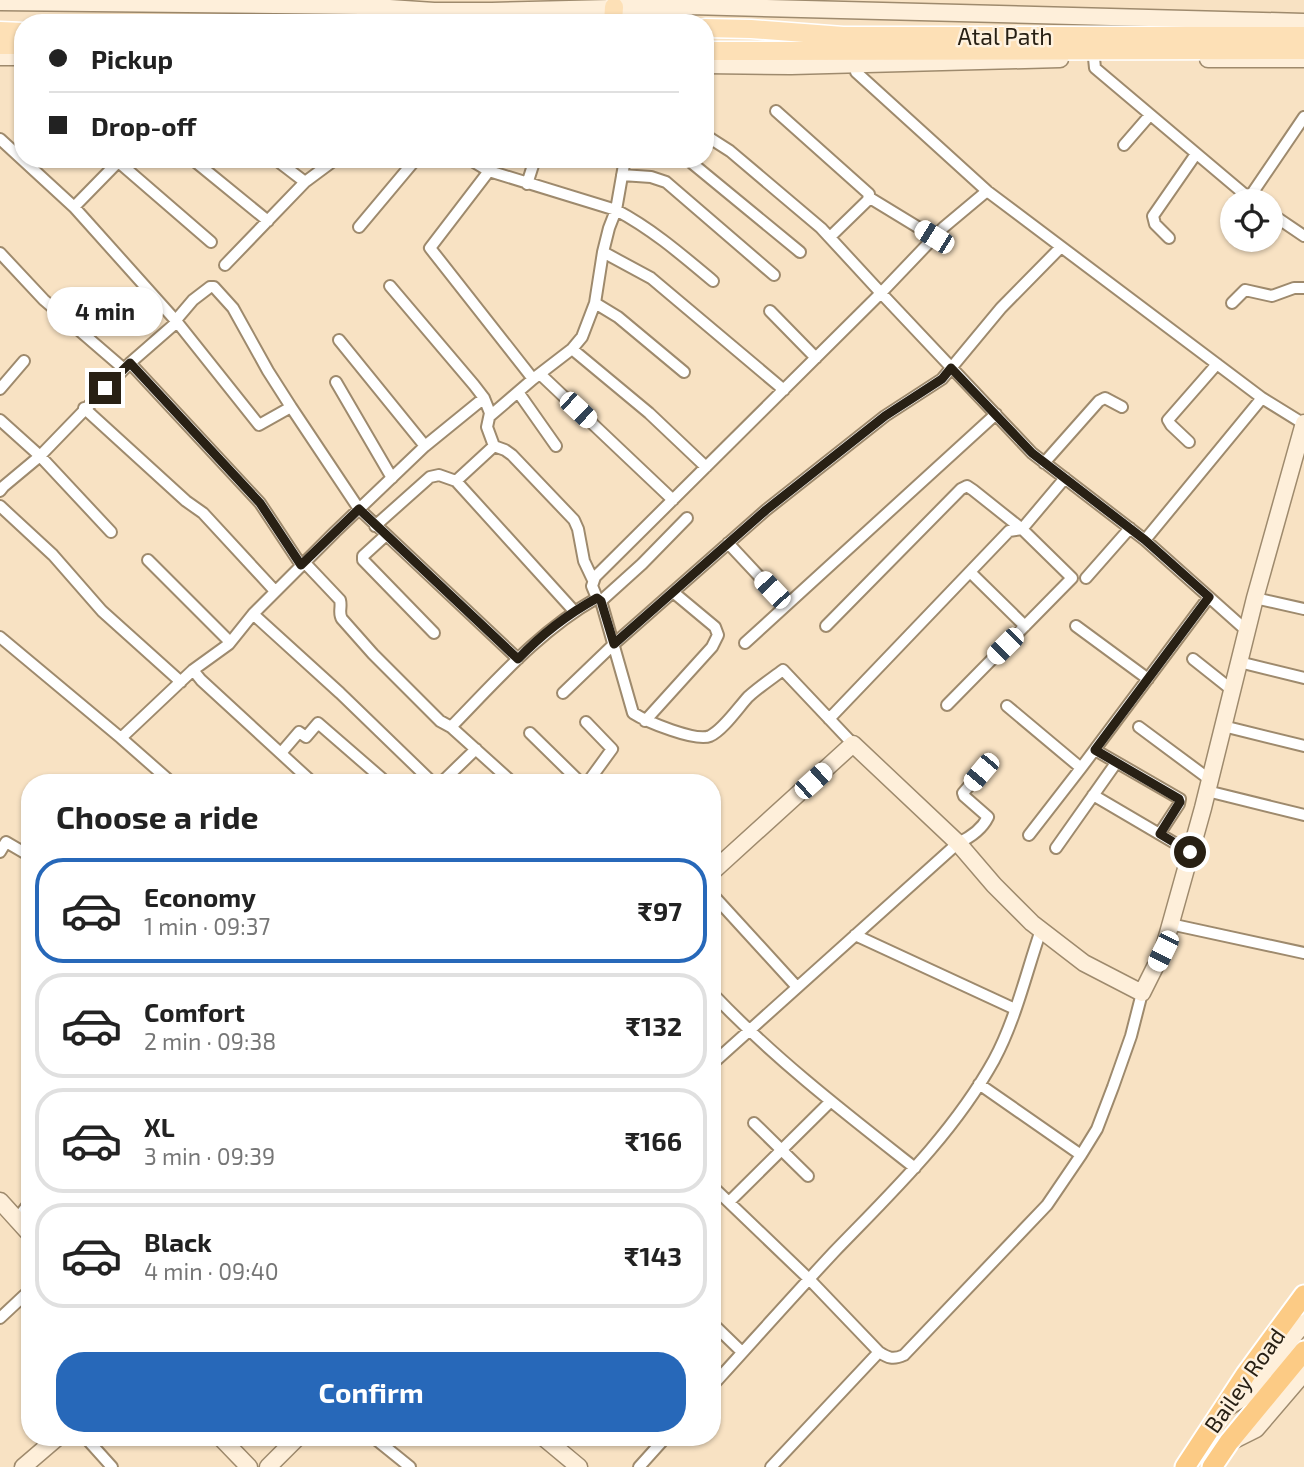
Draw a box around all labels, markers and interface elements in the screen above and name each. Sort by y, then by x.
street label: Atal Path [957,22,1053,50]
text: Pickup [91,43,173,74]
text: Drop-off [91,110,196,141]
map controls [1220,189,1283,252]
button: locate [1220,189,1283,252]
car [911,217,958,257]
callout: 4 min [47,286,163,336]
text: 4 min [75,297,135,325]
route end [89,372,121,404]
car [556,388,601,432]
car [750,567,795,613]
car [983,624,1028,668]
car [960,749,1003,795]
car [791,759,836,803]
text: Choose a ride [56,797,259,835]
route start [1174,836,1206,868]
icon: car [60,879,123,942]
text: Economy [144,881,256,912]
text: ₹97 [638,895,682,926]
text: 1 min · 09:37 [144,912,270,940]
car [1145,928,1182,974]
icon: car [60,994,123,1057]
text: Comfort [144,996,245,1027]
text: ₹132 [626,1010,682,1041]
text: 2 min · 09:38 [144,1027,276,1055]
icon: car [60,1109,123,1172]
text: XL [144,1111,175,1142]
text: ₹166 [625,1125,682,1156]
text: 3 min · 09:39 [144,1142,275,1170]
icon: car [60,1224,123,1287]
text: Black [144,1226,212,1257]
text: ₹143 [624,1240,682,1271]
text: 4 min · 09:40 [144,1257,279,1285]
street label: Bailey Road [1198,1322,1290,1438]
button: Confirm [56,1352,686,1432]

